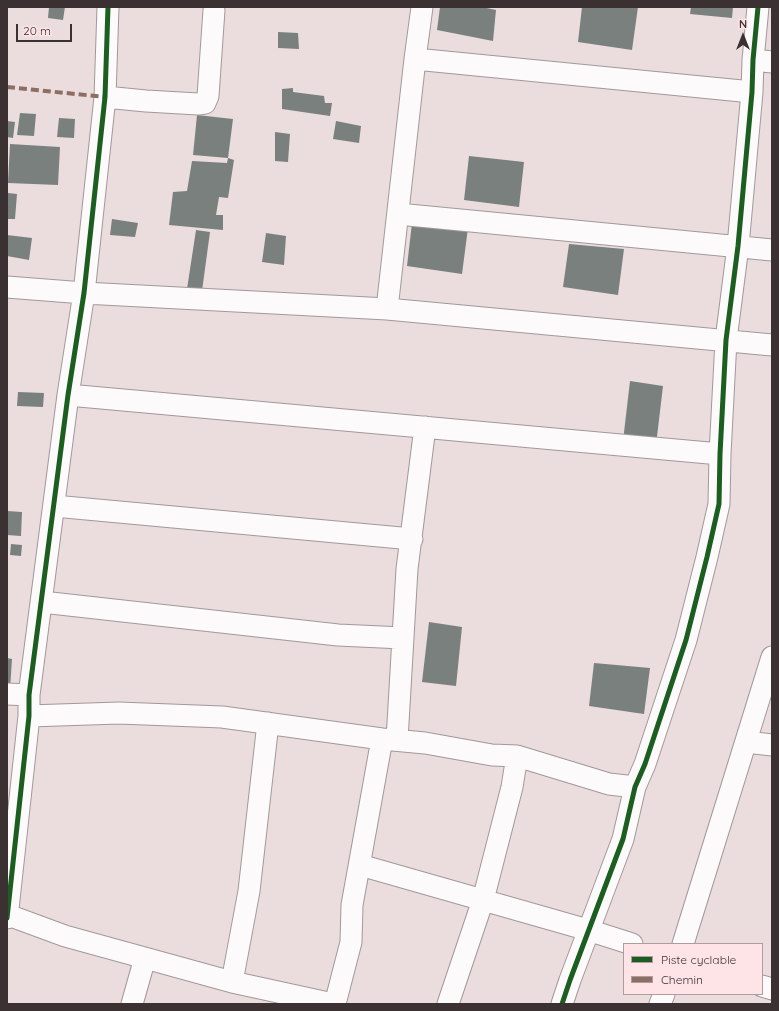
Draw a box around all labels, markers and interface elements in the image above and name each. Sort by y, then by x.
scale bar [18,16,74,42]
north arrow [723,16,763,56]
text: N [739,17,747,31]
text: 20 m [23,23,51,38]
legend [623,943,763,995]
text: Piste cyclable [661,952,736,967]
text: Chemin [661,972,703,987]

